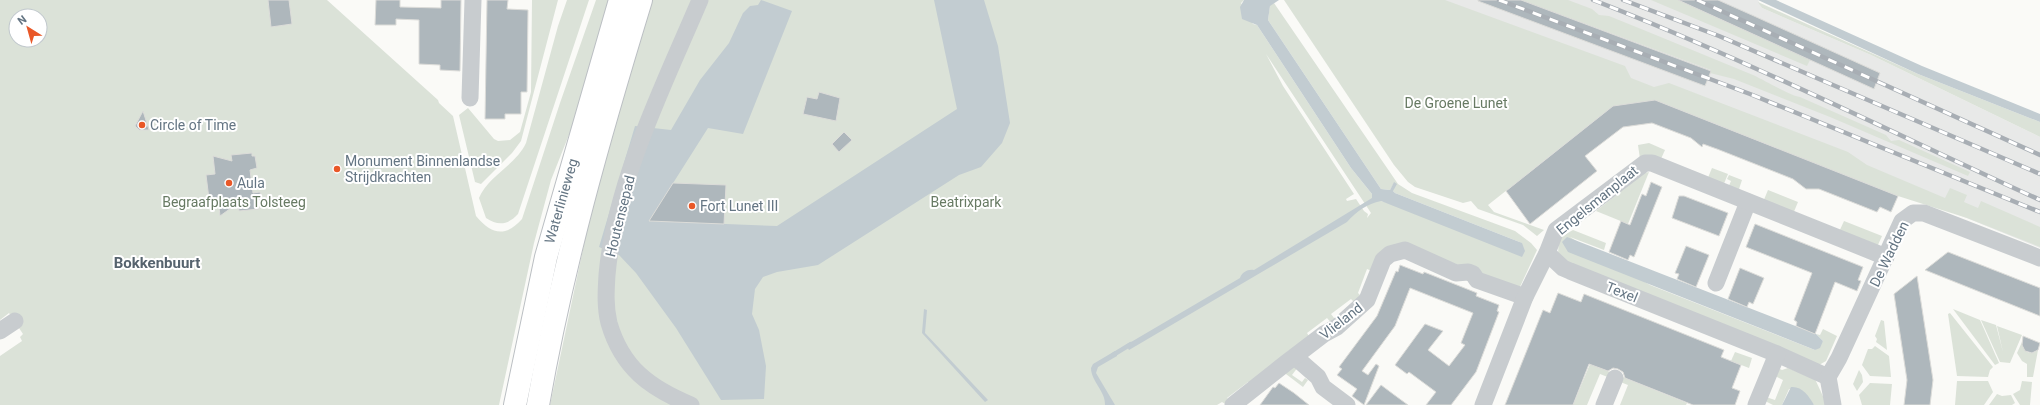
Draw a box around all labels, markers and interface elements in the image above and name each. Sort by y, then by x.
north arrow [8,8,48,48]
text: N [15,13,29,28]
park label: De Groene Lunet [1405,95,1508,111]
place label: Circle of Time [150,117,236,133]
marker: Circle of Time [137,120,147,130]
place label: Monument Binnenlandse Strijdkrachten [345,153,500,185]
street label: Waterlinieweg [541,157,581,245]
street label: Engelsmanplaat [1553,162,1641,238]
marker: Monument Binnenlandse Strijdkrachten [332,164,342,174]
street label: Houtensepad [602,174,638,258]
place label: Aula [237,175,265,191]
marker: Aula [224,178,234,188]
park label: Begraafplaats Tolsteeg [162,194,306,210]
park label: Beatrixpark [931,194,1002,210]
place label: Fort Lunet III [700,198,778,214]
marker: Fort Lunet III [687,201,697,211]
street label: De Wadden [1866,219,1912,289]
district label: Bokkenbuurt [114,254,200,272]
street label: Texel [1604,278,1640,306]
street label: Vlieland [1316,299,1366,343]

